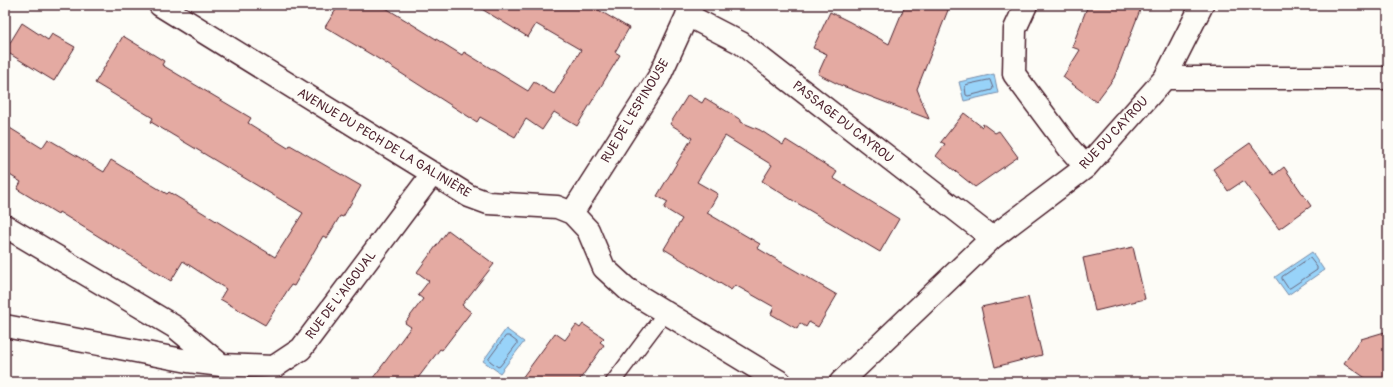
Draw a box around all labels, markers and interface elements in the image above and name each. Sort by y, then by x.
street label: RUE DE L'ESPINOUSE [598,56,672,166]
street label: PASSAGE DU CAYROU [789,78,897,166]
street label: AVENUE DU PECH DE LA GALINIÈRE [294,85,474,201]
street label: RUE DU CAYROU [1076,93,1152,173]
street label: RUE DE L'AIGOUAL [302,248,380,342]

